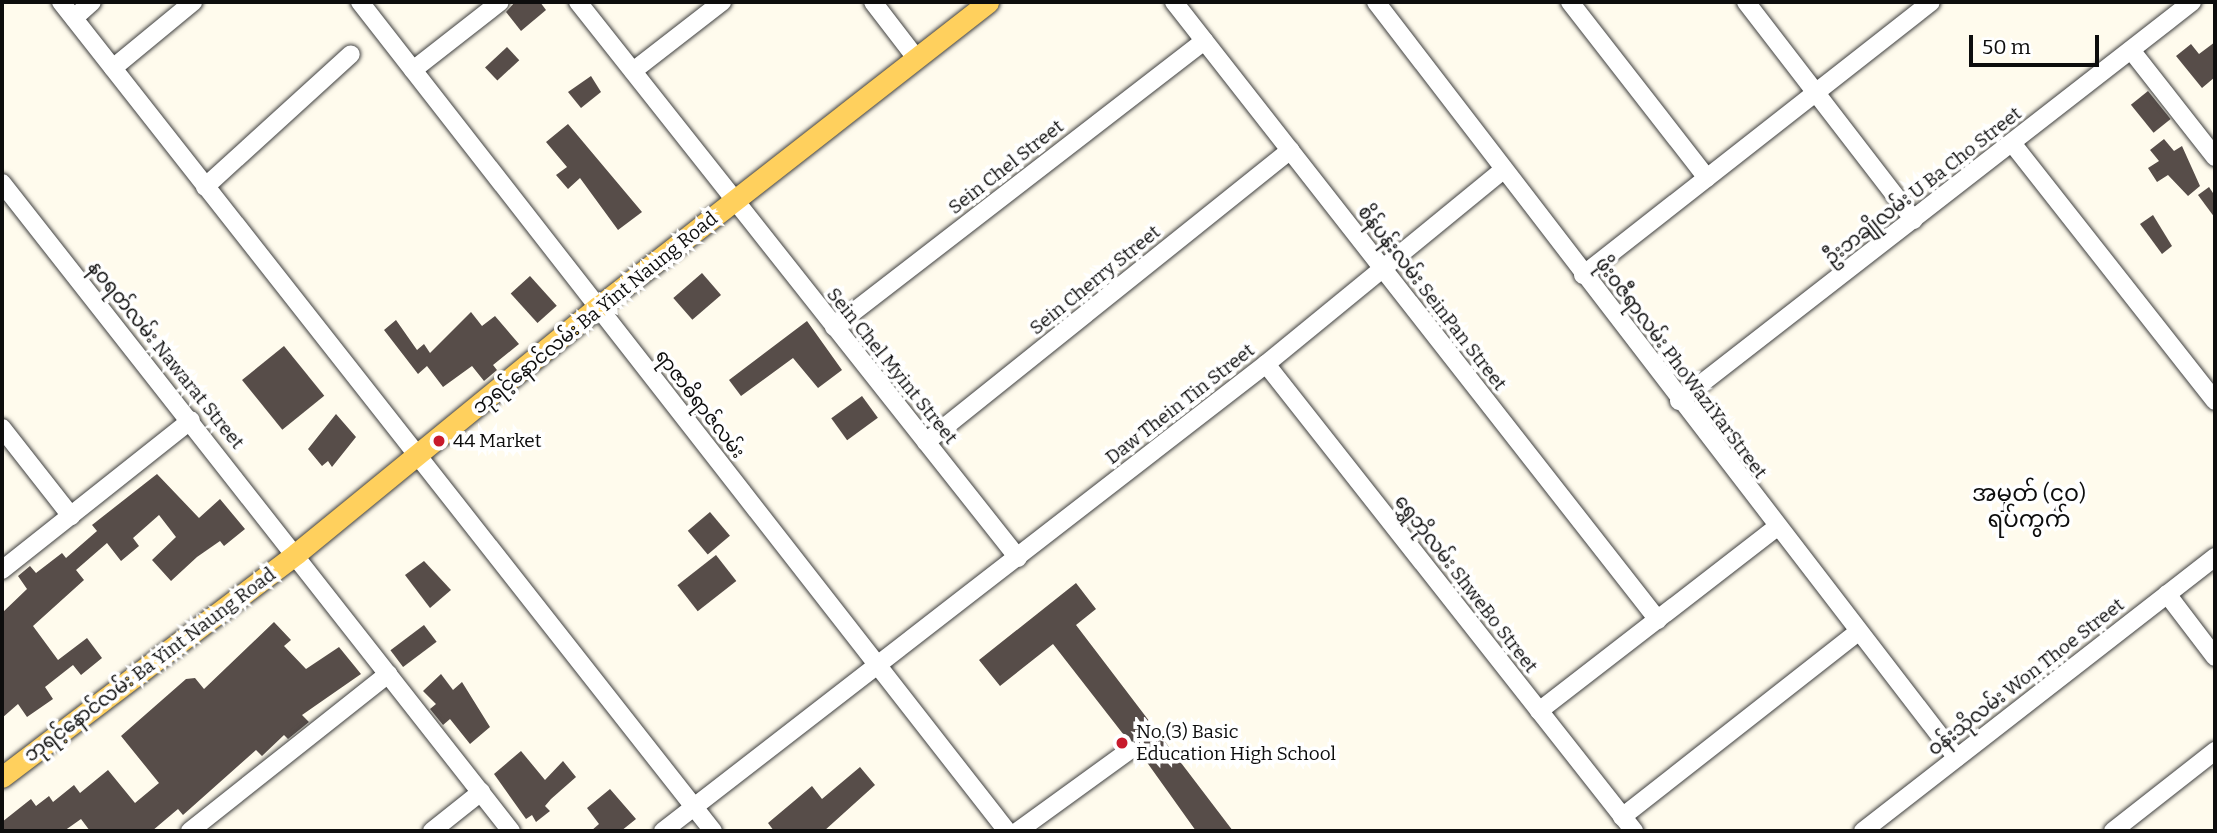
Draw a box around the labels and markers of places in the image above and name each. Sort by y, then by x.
place label: 44 Market [453,430,542,452]
marker: 44 Market [431,433,447,449]
place label: No.(3) Basic Education High School [1136,721,1336,765]
marker: No.(3) Basic Education High School [1114,735,1130,751]

